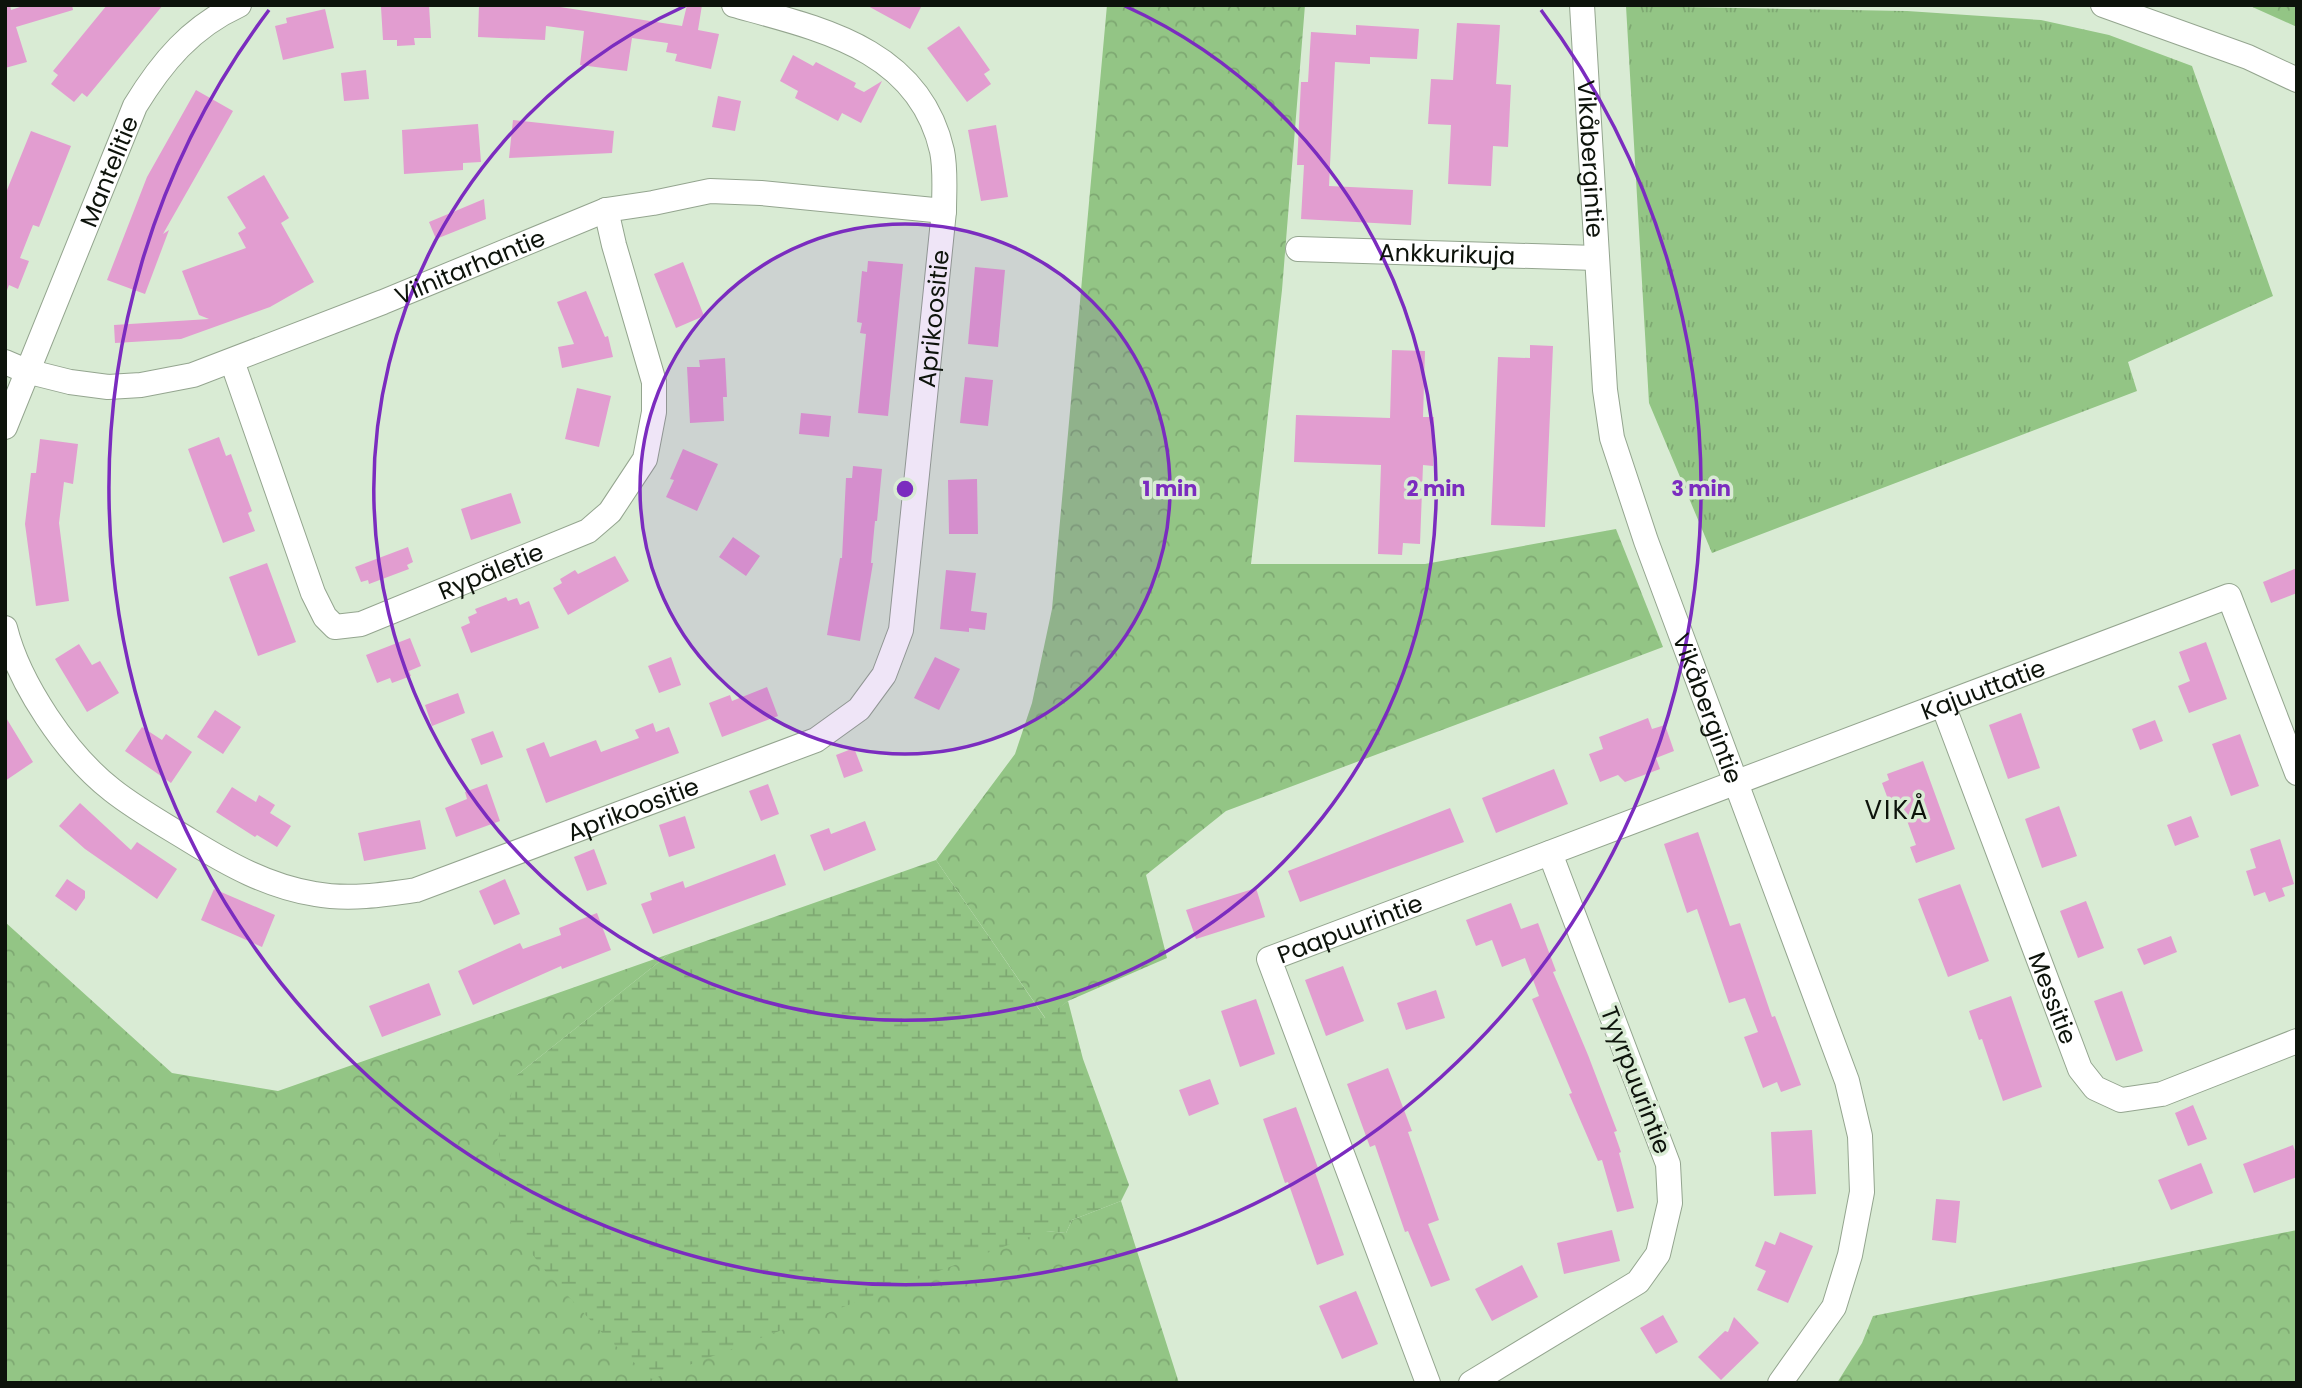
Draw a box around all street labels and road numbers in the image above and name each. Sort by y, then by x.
street label: Vikåbergintie [1570,79,1612,239]
street label: Mantelitie [71,111,146,232]
street label: Viinitarhantie [390,220,550,312]
street label: Ankkurikuja [1378,235,1516,272]
street label: Aprikoositie [909,248,956,389]
street label: Rypäletie [433,535,548,607]
street label: Vikåbergintie [1665,628,1751,788]
street label: Kajuuttatie [1916,651,2050,728]
street label: Aprikoositie [562,769,703,848]
street label: Paapuurintie [1272,886,1427,971]
street label: Messitie [2021,947,2086,1049]
street label: Tyyrpuurintie [1593,1001,1679,1159]

